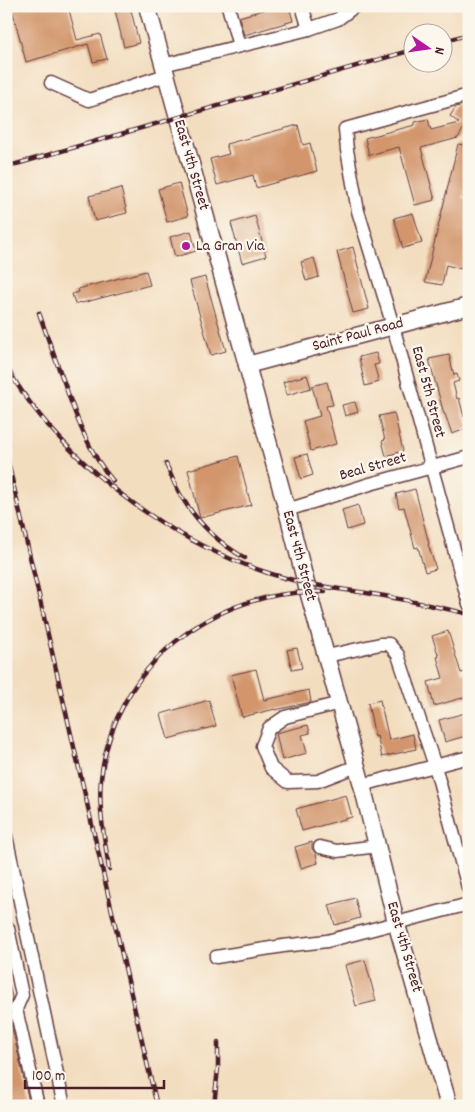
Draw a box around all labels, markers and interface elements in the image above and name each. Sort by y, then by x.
north arrow [402,22,452,72]
text: N [428,45,449,56]
street label: East 4th Street [167,117,215,213]
place label: La Gran Via [196,235,265,258]
marker: La Gran Via [180,240,192,252]
street label: Saint Paul Road [310,312,406,358]
street label: East 5th Street [405,343,451,441]
street label: Beal Street [337,446,409,487]
street label: East 4th Street [276,508,322,604]
street label: East 4th Street [380,899,428,995]
scale bar [25,1057,164,1089]
text: 100 m [32,1066,65,1088]

